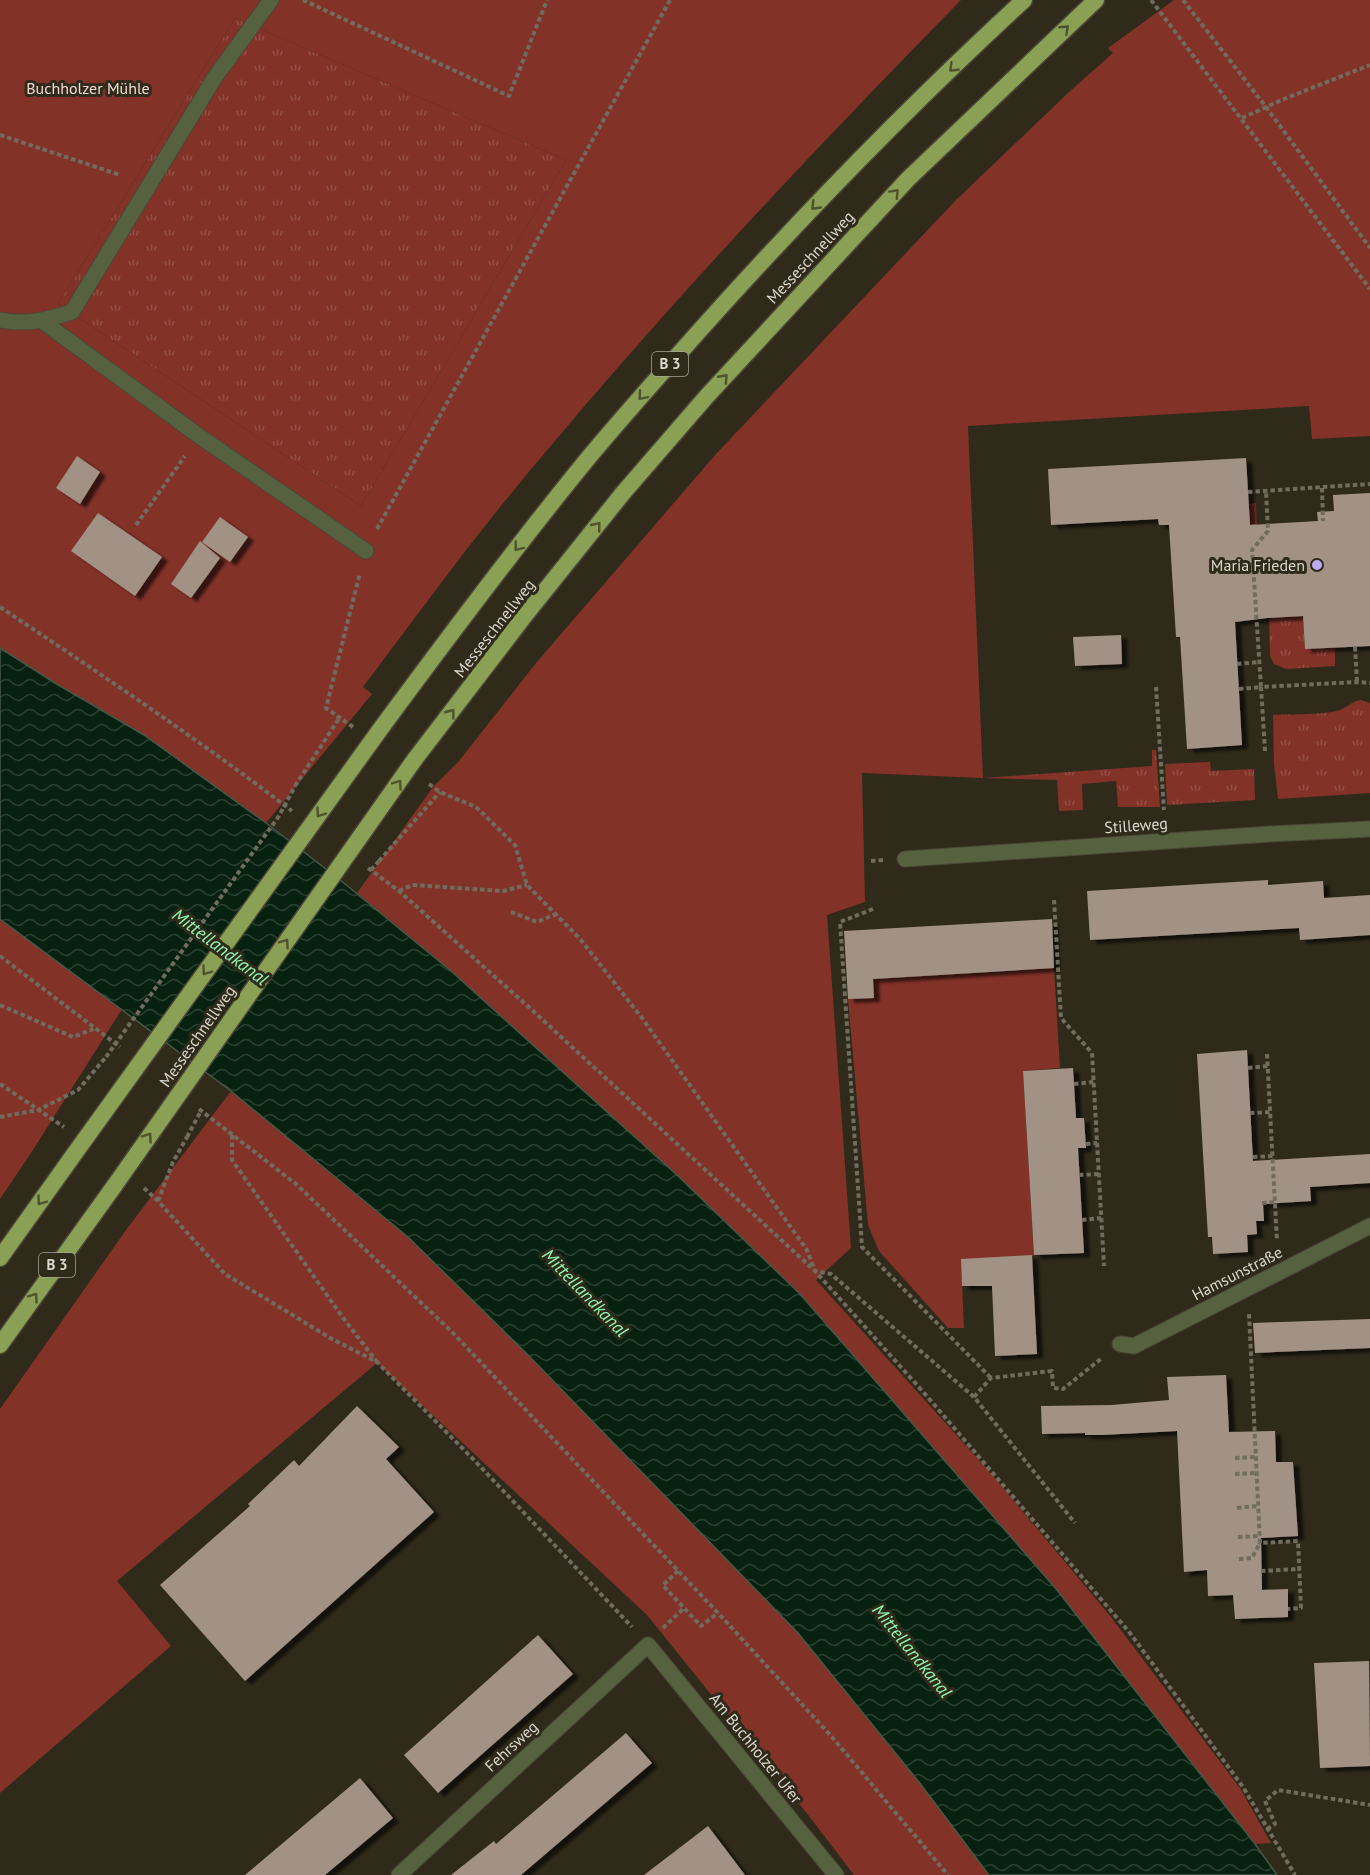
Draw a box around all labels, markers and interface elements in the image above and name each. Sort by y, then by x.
one-way arrow [1059,25,1069,36]
one-way arrow [950,60,961,71]
park label: Buchholzer Mühle [26,78,150,98]
one-way arrow [888,189,899,200]
one-way arrow [812,198,823,209]
street label: Messeschnellweg [762,206,858,308]
road number: B 3 [652,352,688,376]
one-way arrow [717,374,728,385]
one-way arrow [638,389,649,400]
one-way arrow [589,522,600,533]
one-way arrow [514,540,525,551]
place label: Maria Frieden [1211,555,1305,575]
marker: Maria Frieden [1310,558,1324,572]
street label: Messeschnellweg [449,575,539,681]
one-way arrow [443,708,454,719]
one-way arrow [391,780,402,791]
one-way arrow [316,806,327,817]
street label: Stilleweg [1104,813,1168,837]
water label: Mittellandkanal [168,903,273,990]
one-way arrow [278,939,289,950]
one-way arrow [203,965,214,976]
street label: Messeschnellweg [155,981,239,1091]
one-way arrow [141,1132,152,1143]
one-way arrow [37,1194,48,1205]
street label: Hamsunstraße [1188,1242,1286,1304]
water label: Mittellandkanal [537,1244,633,1342]
road number: B 3 [39,1253,75,1277]
one-way arrow [27,1293,38,1304]
water label: Mittellandkanal [867,1599,957,1702]
street label: Am Buchholzer Ufer [705,1689,807,1808]
street label: Fehrsweg [480,1716,542,1776]

